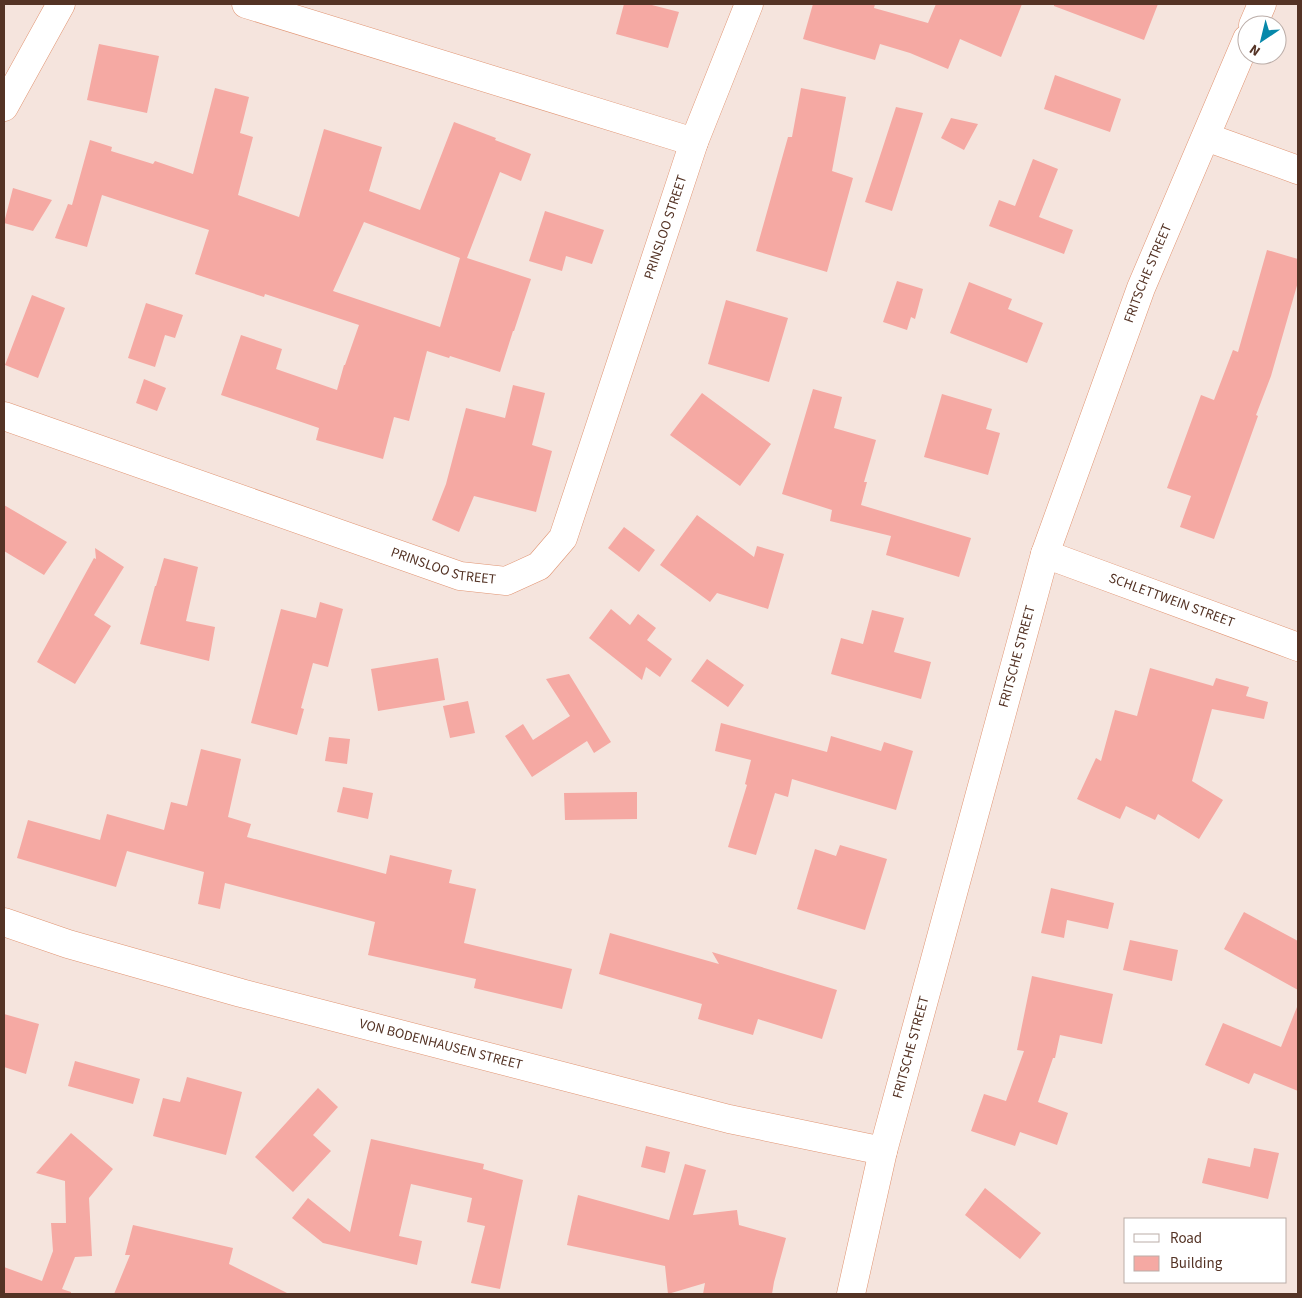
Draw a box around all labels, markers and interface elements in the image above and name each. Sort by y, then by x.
north arrow [1237,15,1287,65]
text: N [1246,39,1265,61]
street label: PRINSLOO STREET [639,172,693,282]
street label: FRITSCHE STREET [1119,220,1177,326]
street label: PRINSLOO STREET [388,542,498,590]
street label: SCHLETTWEIN STREET [1106,568,1238,633]
street label: FRITSCHE STREET [994,602,1041,710]
street label: FRITSCHE STREET [888,993,935,1101]
street label: VON BODENHAUSEN STREET [357,1014,525,1075]
legend [1124,1218,1287,1283]
text: Road [1170,1228,1202,1249]
text: Building [1170,1253,1223,1274]

